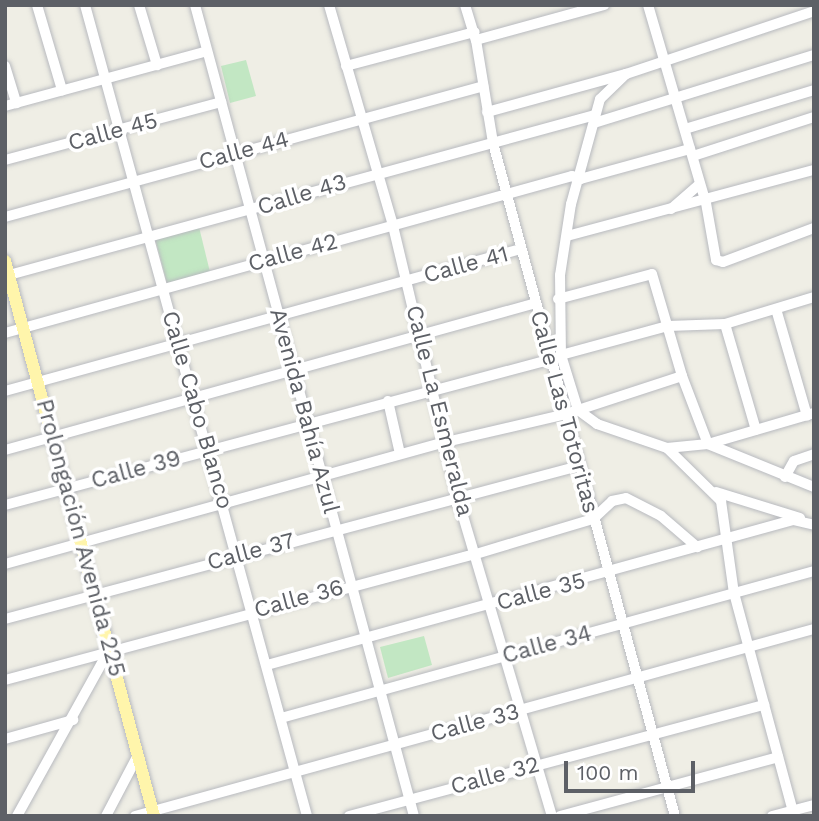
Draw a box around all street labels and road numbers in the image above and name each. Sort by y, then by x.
street label: Calle 45 [65,107,161,157]
street label: Calle 44 [196,126,292,176]
street label: Calle 43 [254,168,350,222]
street label: Calle 42 [245,228,341,278]
street label: Calle 41 [421,240,511,290]
street label: Calle La Esmeralda [399,302,479,520]
street label: Avenida Bahía Azul [263,304,345,518]
street label: Calle Las Totoritas [524,307,604,517]
street label: Calle Cabo Blanco [156,308,238,512]
street label: Prolongación Avenida 225 [29,396,131,680]
street label: Calle 39 [88,445,184,495]
street label: Calle 37 [204,527,298,577]
street label: Calle 35 [494,567,588,617]
street label: Calle 36 [251,574,347,624]
street label: Calle 34 [499,620,595,670]
street label: Calle 33 [428,698,522,748]
street label: Calle 32 [448,751,542,801]

